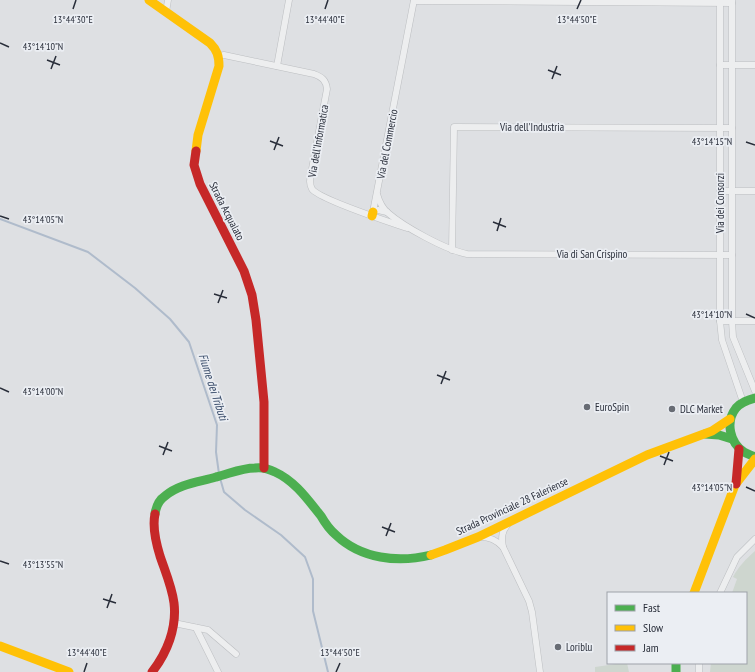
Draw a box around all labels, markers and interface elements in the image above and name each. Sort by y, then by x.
text: 13°44'30"E [53,13,93,26]
text: 13°44'40"E [305,13,345,26]
text: 13°44'50"E [557,13,597,26]
text: 43°14'10"N [23,40,63,53]
street label: Via dell'Informatica [305,103,331,180]
street label: Via del Commercio [373,108,401,181]
street label: Via dell'Industria [499,120,564,134]
text: 43°14'15"N [692,135,732,148]
street label: Via dei Consorzi [713,173,727,234]
street label: Strada Acqualato [206,179,248,243]
text: 43°14'05"N [23,213,63,226]
street label: Via di San Crispino [556,247,628,261]
text: 43°14'10"N [692,308,732,321]
water label: Fiume dei Tributi [196,351,232,424]
text: 43°14'00"N [23,385,63,398]
place label: EuroSpin [595,400,629,414]
marker: EuroSpin [582,402,592,412]
place label: DLC Market [680,402,723,416]
marker: DLC Market [667,404,677,414]
street label: Strada Provinciale 28 Faleriense [454,474,571,538]
text: 43°14'05"N [692,481,732,494]
text: 43°13'55"N [23,558,63,571]
legend [607,592,747,664]
text: Fast [643,600,661,615]
text: Slow [643,620,664,635]
place label: Loriblu [566,640,593,654]
text: Jam [642,640,659,655]
marker: Loriblu [553,642,563,652]
text: 13°44'40"E [67,646,107,659]
text: 13°44'50"E [320,646,360,659]

